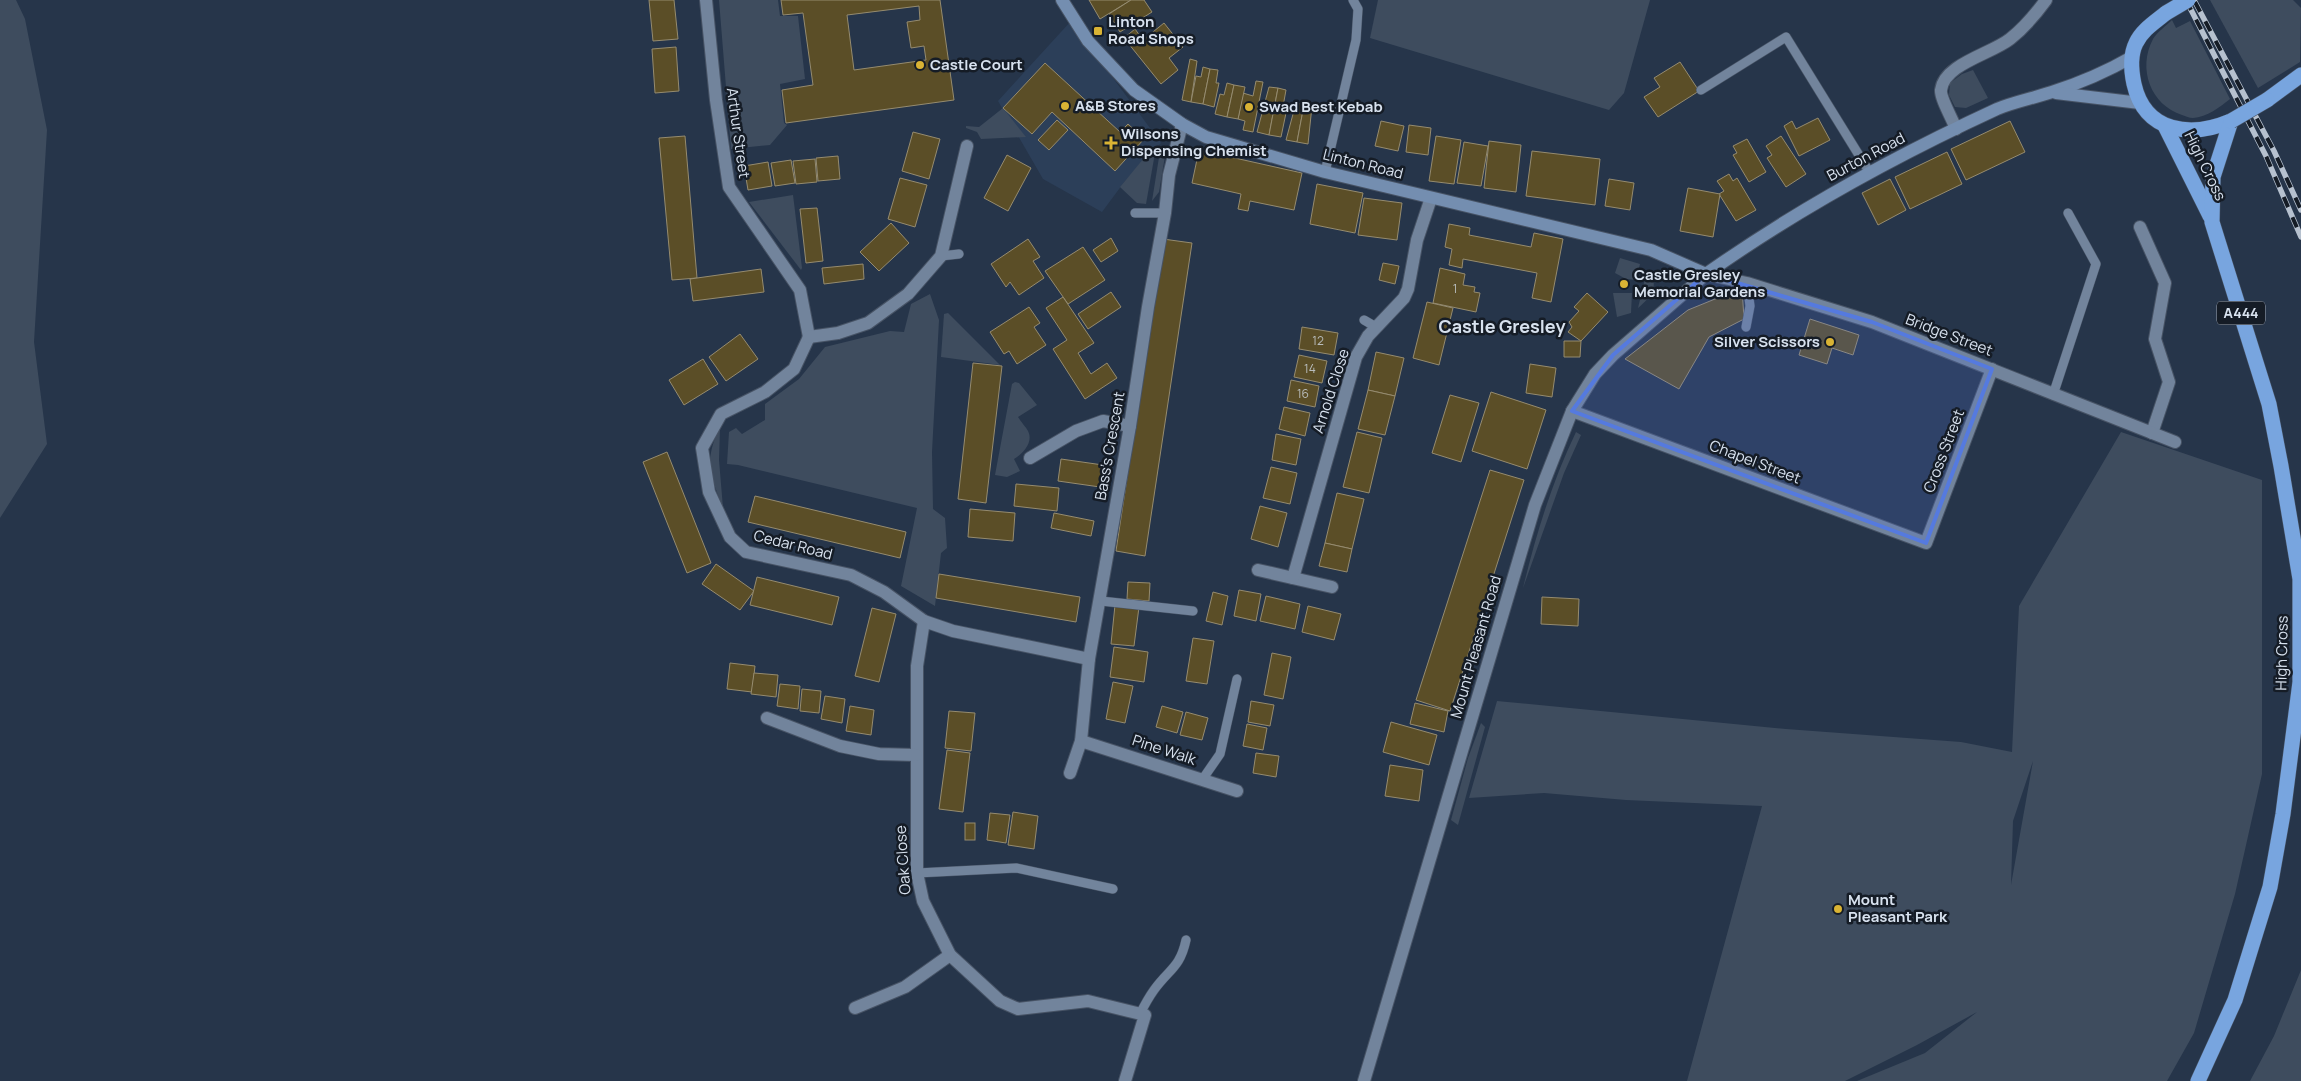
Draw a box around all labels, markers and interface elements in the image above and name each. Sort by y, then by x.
place label: Linton Road Shops [1108,11,1194,49]
marker: Linton Road Shops [1092,25,1104,37]
place label: Castle Court [930,54,1023,75]
marker: Castle Court [914,59,926,71]
street label: Arthur Street [722,86,755,180]
place label: A&B Stores [1075,95,1156,116]
place label: Swad Best Kebab [1259,96,1383,117]
marker: A&B Stores [1059,100,1071,112]
marker: Swad Best Kebab [1243,101,1255,113]
place label: Wilsons Dispensing Chemist [1121,123,1267,161]
street label: Burton Road [1823,127,1908,186]
street label: High Cross [2180,127,2231,204]
marker: Wilsons Dispensing Chemist [1105,137,1117,149]
street label: Linton Road [1321,143,1405,184]
place label: Castle Gresley Memorial Gardens [1634,264,1765,302]
marker: Castle Gresley Memorial Gardens [1618,278,1630,290]
house number: 1 [1453,280,1457,297]
road number: A444 [2217,302,2265,324]
street label: Bridge Street [1903,308,1996,361]
district label: Castle Gresley [1438,314,1566,338]
place label: Silver Scissors [1714,331,1820,352]
house number: 12 [1312,332,1324,349]
marker: Silver Scissors [1824,336,1836,348]
street label: Arnold Close [1307,346,1354,436]
house number: 14 [1304,360,1316,377]
house number: 16 [1297,385,1309,402]
street label: Bass's Crescent [1090,390,1129,502]
street label: Cross Street [1918,406,1969,495]
street label: Chapel Street [1707,434,1804,489]
street label: Cedar Road [751,525,835,564]
street label: Mount Pleasant Road [1445,573,1506,721]
street label: High Cross [2270,615,2293,691]
street label: Pine Walk [1130,729,1199,770]
street label: Oak Close [890,825,915,895]
place label: Mount Pleasant Park [1848,889,1948,927]
marker: Mount Pleasant Park [1832,903,1844,915]

